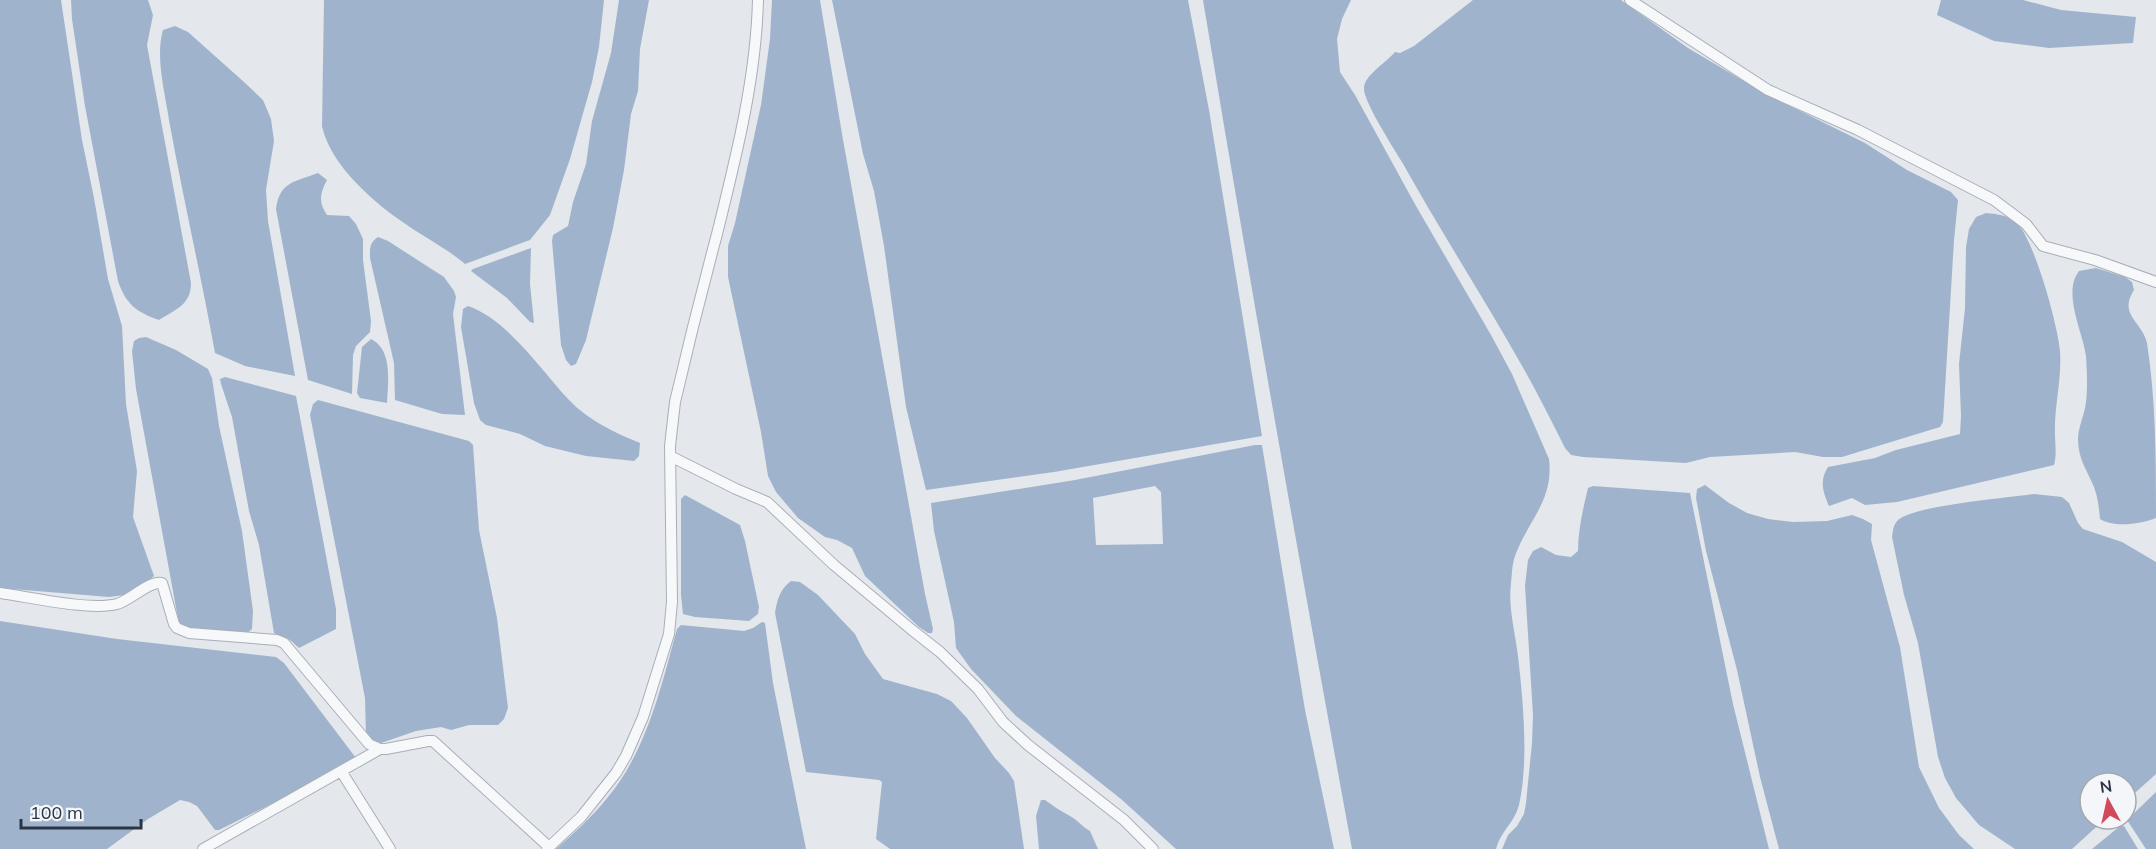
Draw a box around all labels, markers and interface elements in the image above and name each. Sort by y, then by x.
north arrow [2078,771,2138,831]
text: N [2099,775,2113,797]
scale bar [21,792,141,830]
text: 100 m [30,801,83,824]

